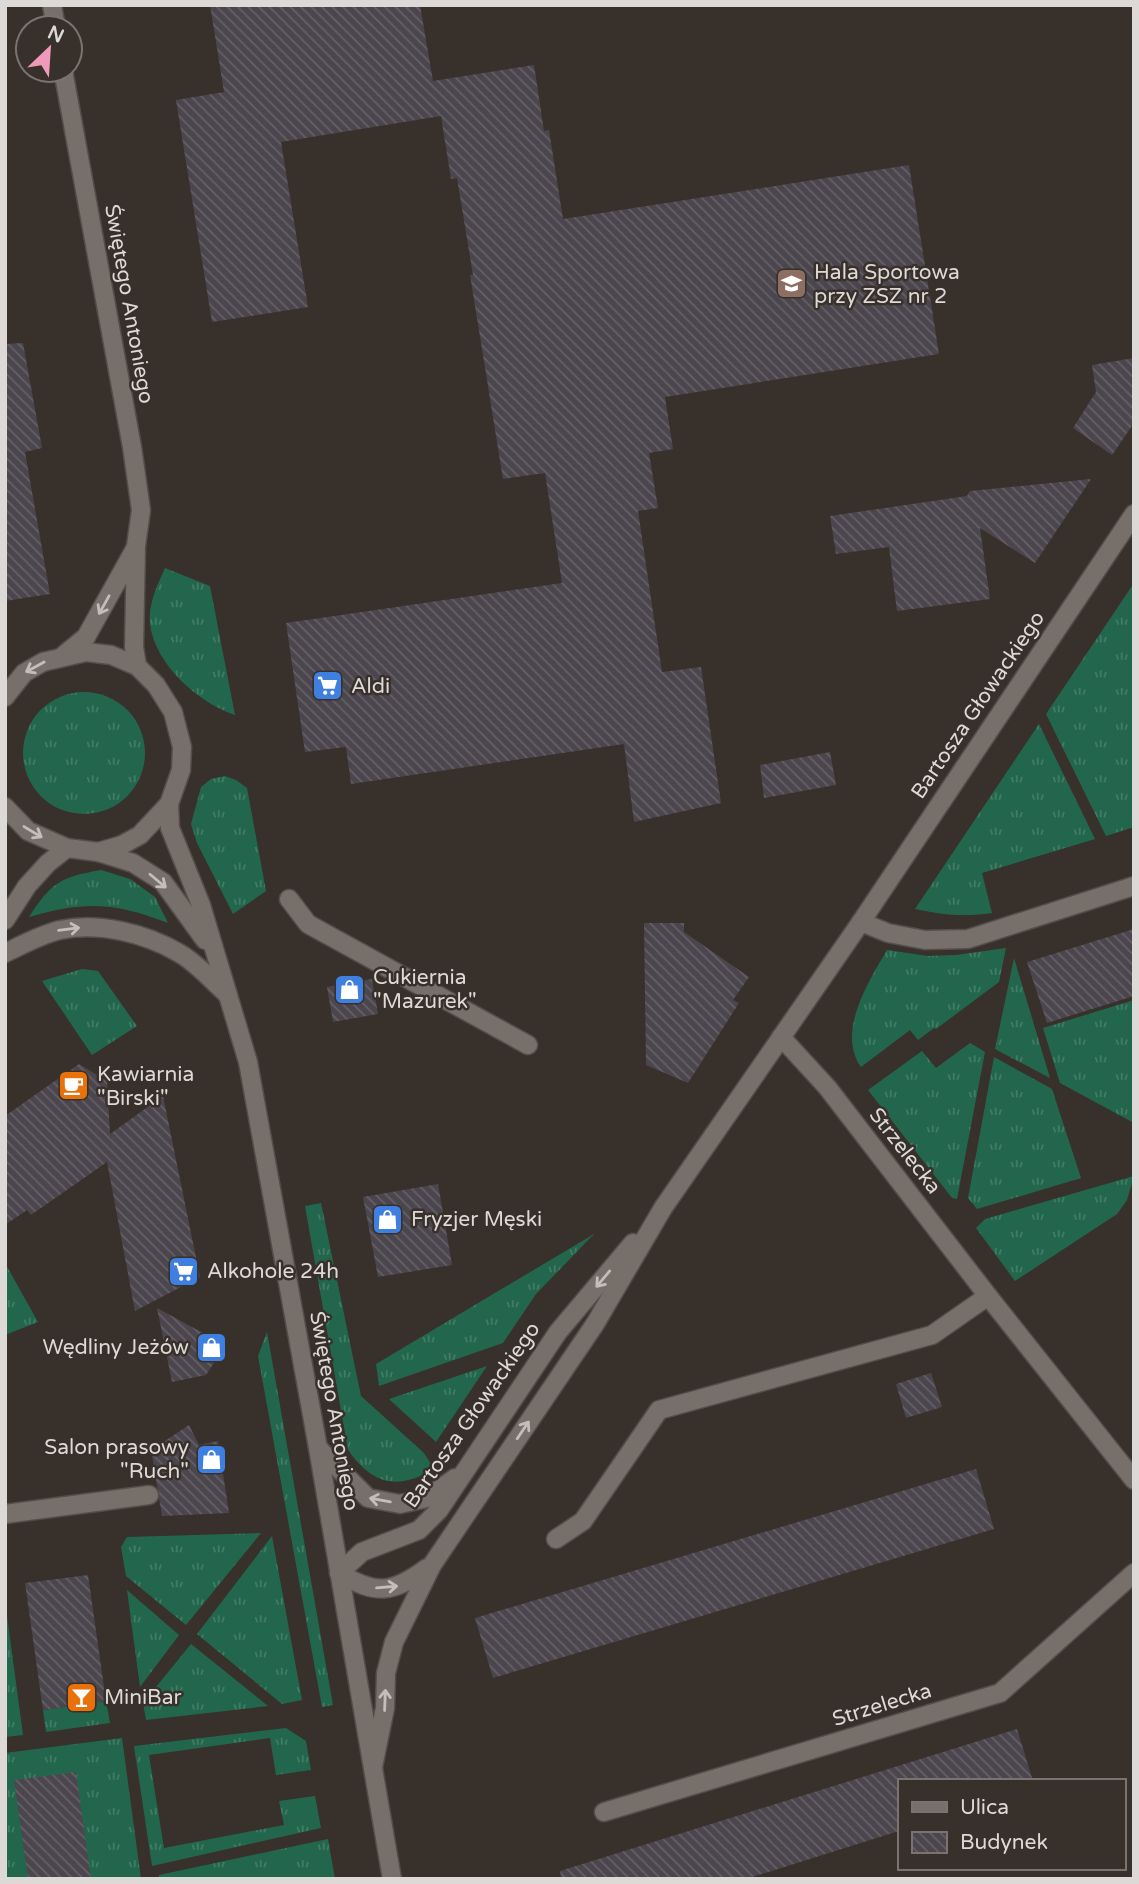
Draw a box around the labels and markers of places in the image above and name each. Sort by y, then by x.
place label: Hala Sportowa przy ZSZ nr 2 [814,260,960,309]
school or university icon: Hala Sportowa przy ZSZ nr 2 [774,267,808,301]
supermarket icon: Aldi [311,669,345,703]
place label: Aldi [351,674,390,699]
place label: Cukiernia "Mazurek" [373,965,477,1014]
shop icon: Cukiernia "Mazurek" [333,972,367,1006]
place label: Kawiarnia "Birski" [97,1062,194,1111]
cafe icon: Kawiarnia "Birski" [57,1069,91,1103]
shop icon: Fryzjer Męski [371,1202,405,1236]
place label: Fryzjer Męski [411,1207,542,1232]
supermarket icon: Alkohole 24h [167,1254,201,1288]
place label: Alkohole 24h [207,1259,339,1284]
shop icon: Wędliny Jeżów [195,1330,229,1364]
place label: Wędliny Jeżów [42,1335,189,1360]
place label: Salon prasowy "Ruch" [44,1435,189,1484]
shop icon: Salon prasowy "Ruch" [195,1442,229,1476]
bar icon: MiniBar [64,1680,98,1714]
place label: MiniBar [104,1685,182,1710]

